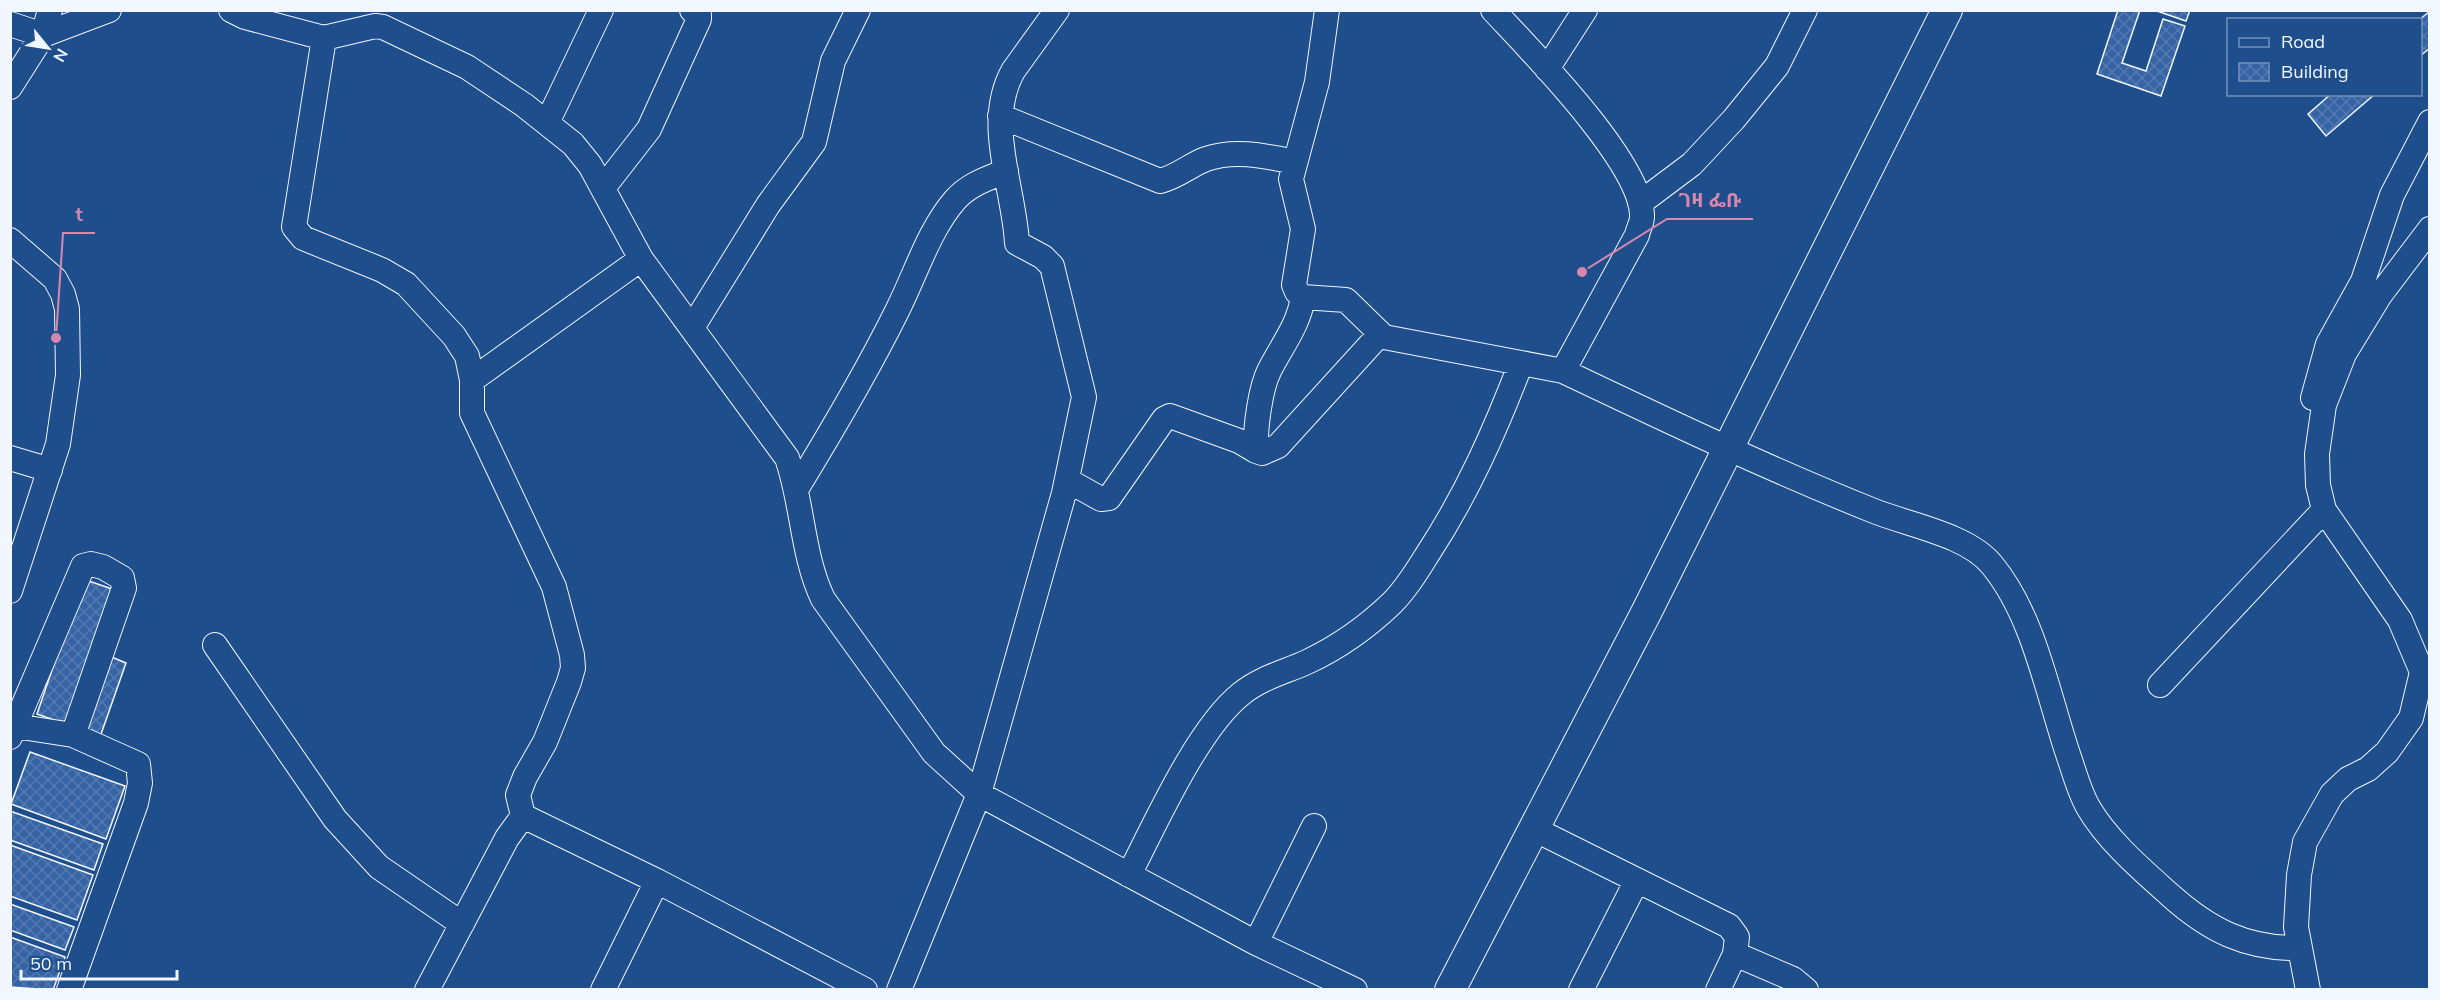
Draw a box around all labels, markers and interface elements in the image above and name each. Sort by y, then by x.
north arrow [18,18,78,78]
legend [2227,18,2422,96]
text: Road [2281,30,2325,53]
text: N [49,45,73,66]
text: Building [2281,60,2349,83]
callout: ገዛ ፌቡ [1667,181,1753,219]
text: ገዛ ፌቡ [1679,187,1741,212]
callout: t [63,195,95,233]
text: t [75,201,83,226]
scale bar [21,943,177,981]
text: 50 m [30,952,72,975]

